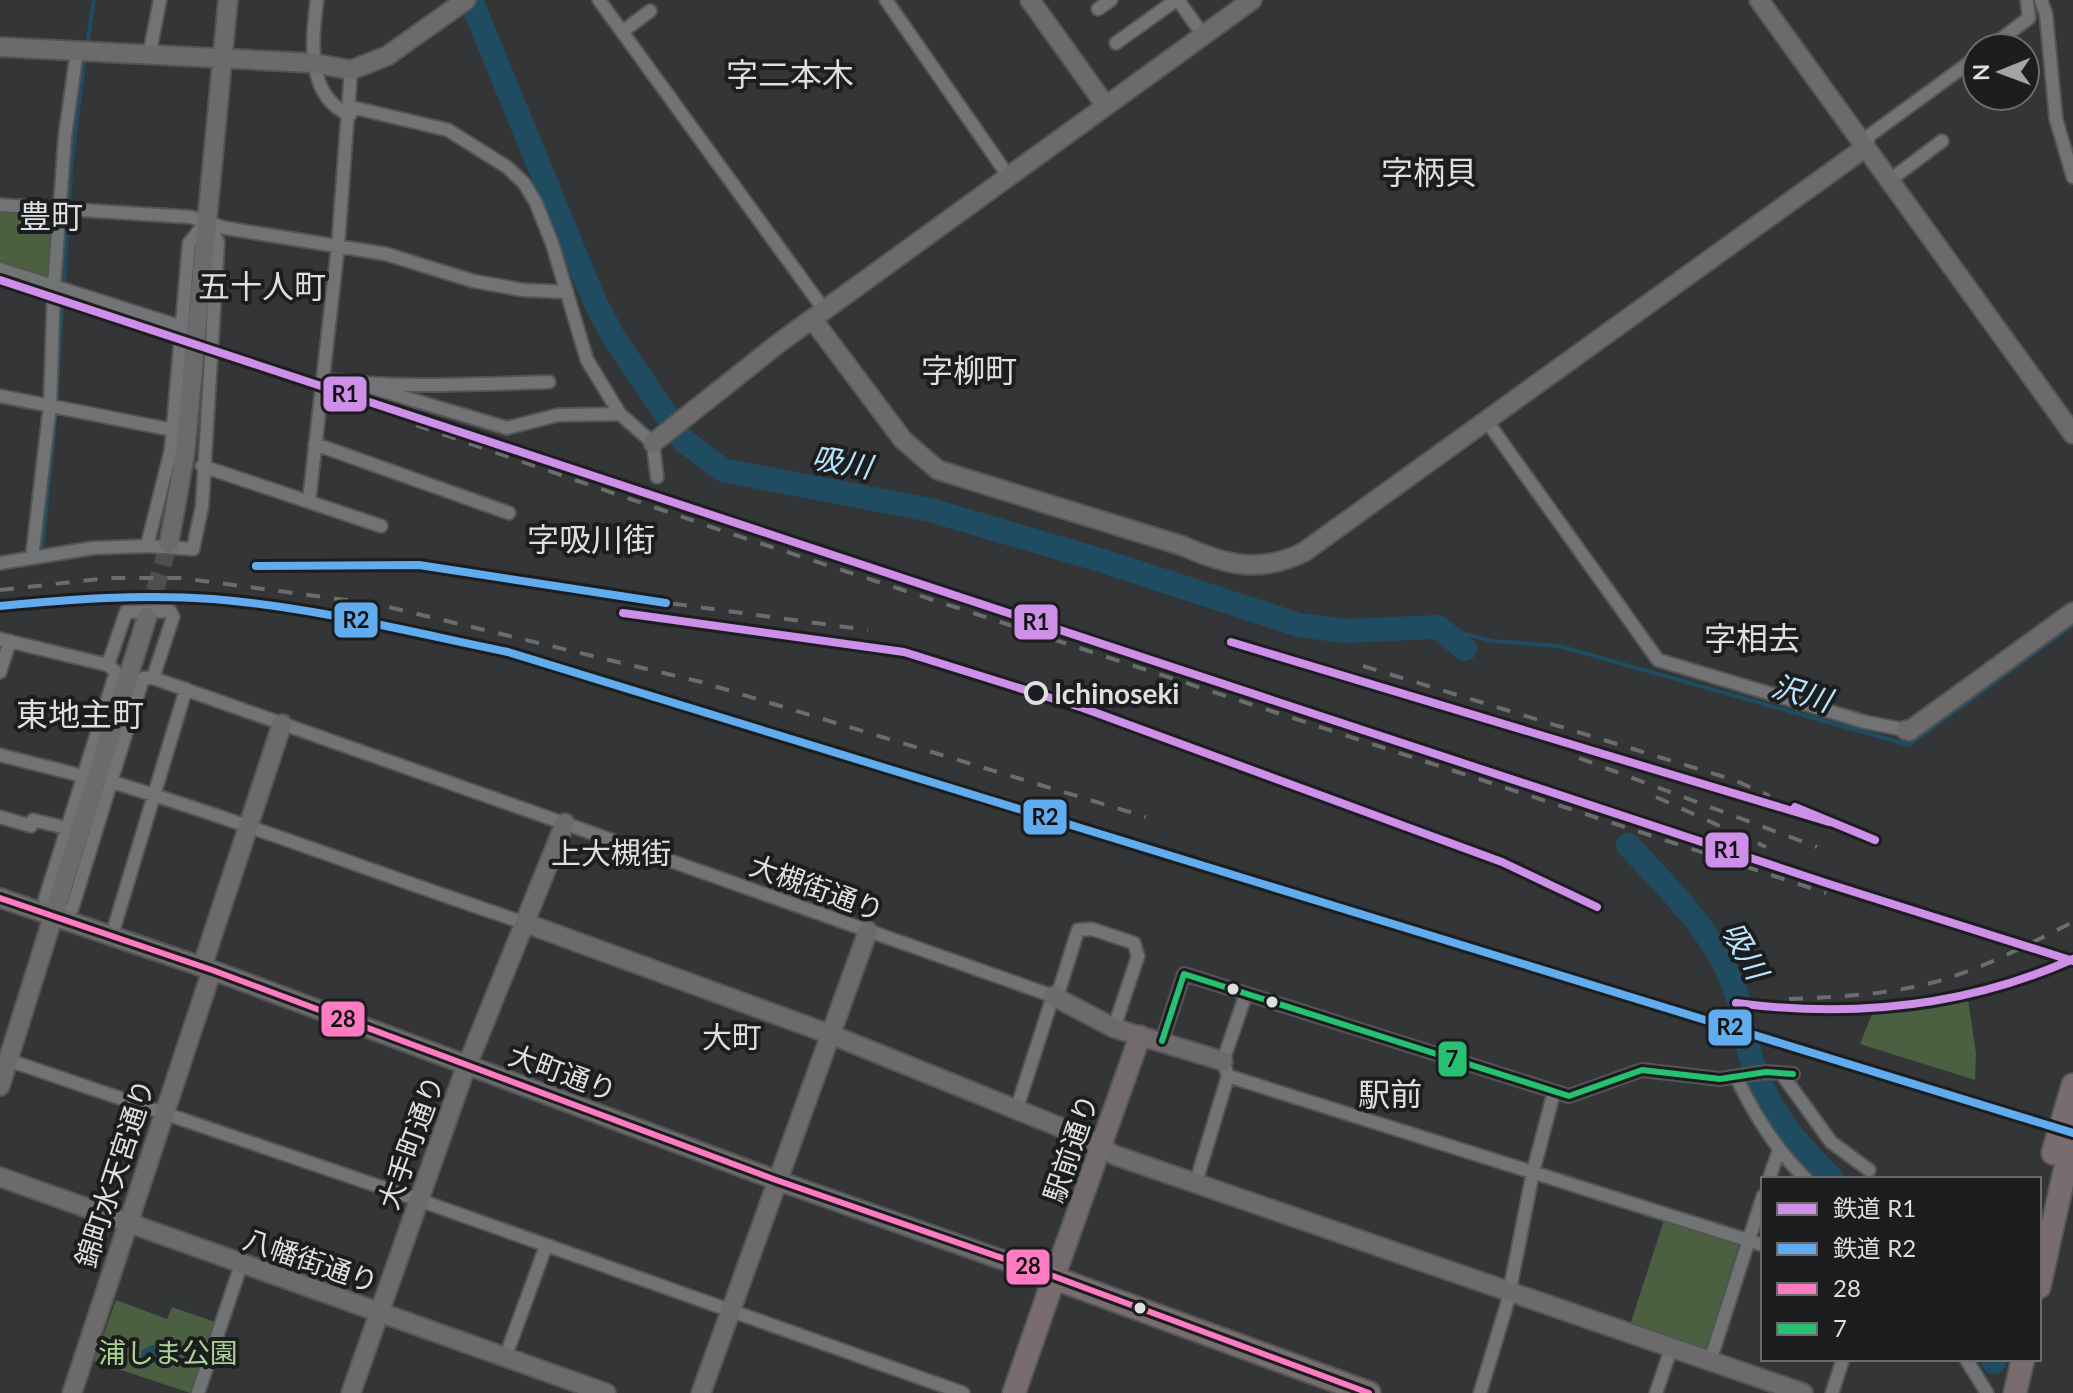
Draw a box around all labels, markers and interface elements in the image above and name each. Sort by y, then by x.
north arrow [1961,32,2041,112]
district label: 字二本木 [726,54,854,93]
text: N [1967,64,1994,81]
district label: 字柄貝 [1381,152,1477,191]
district label: 豊町 [19,196,83,235]
district label: 五十人町 [198,266,326,305]
district label: 字柳町 [921,350,1017,389]
line badge: R1 [322,375,368,413]
text: R1 [332,380,358,407]
water label: 吸川 [809,438,878,484]
district label: 字吸川街 [527,519,655,558]
line badge: R2 [333,601,379,639]
line badge: R1 [1013,603,1059,641]
text: R2 [343,606,369,633]
text: R1 [1023,608,1049,635]
district label: 字相去 [1704,618,1800,657]
water label: 沢川 [1768,666,1839,718]
place label: Ichinoseki [1054,676,1179,710]
marker: Ichinoseki [1025,682,1047,704]
district label: 東地主町 [16,694,144,733]
line badge: R2 [1022,798,1068,836]
text: R2 [1032,803,1058,830]
line badge: R1 [1704,831,1750,869]
district label: 上大槻街 [551,834,671,870]
text: R1 [1714,836,1740,863]
street label: 大槻街通り [745,847,889,927]
water label: 吸川 [1716,915,1778,988]
unlabelled marker [1225,981,1241,997]
unlabelled marker [1264,994,1280,1010]
line badge: 28 [320,1000,366,1038]
text: 28 [330,1005,356,1032]
line badge: R2 [1707,1008,1753,1047]
text: R2 [1717,1013,1743,1040]
district label: 大町 [702,1018,762,1054]
street label: 大町通り [505,1037,621,1107]
line badge: 7 [1437,1040,1468,1078]
text: 7 [1446,1045,1459,1072]
street label: 大手町通り [370,1070,450,1214]
district label: 駅前 [1358,1074,1422,1113]
street label: 錦町水天宮通り [68,1075,160,1271]
street label: 駅前通り [1036,1090,1104,1206]
legend [1761,1177,2041,1361]
text: 鉄道 R1 [1833,1193,1916,1222]
street label: 八幡街通り [239,1221,383,1299]
text: 鉄道 R2 [1833,1233,1916,1262]
line badge: 28 [1005,1248,1051,1286]
text: 28 [1015,1252,1041,1279]
text: 28 [1833,1273,1861,1302]
unlabelled marker [1132,1300,1148,1316]
text: 7 [1833,1313,1847,1342]
park label: 浦しま公園 [98,1335,238,1369]

